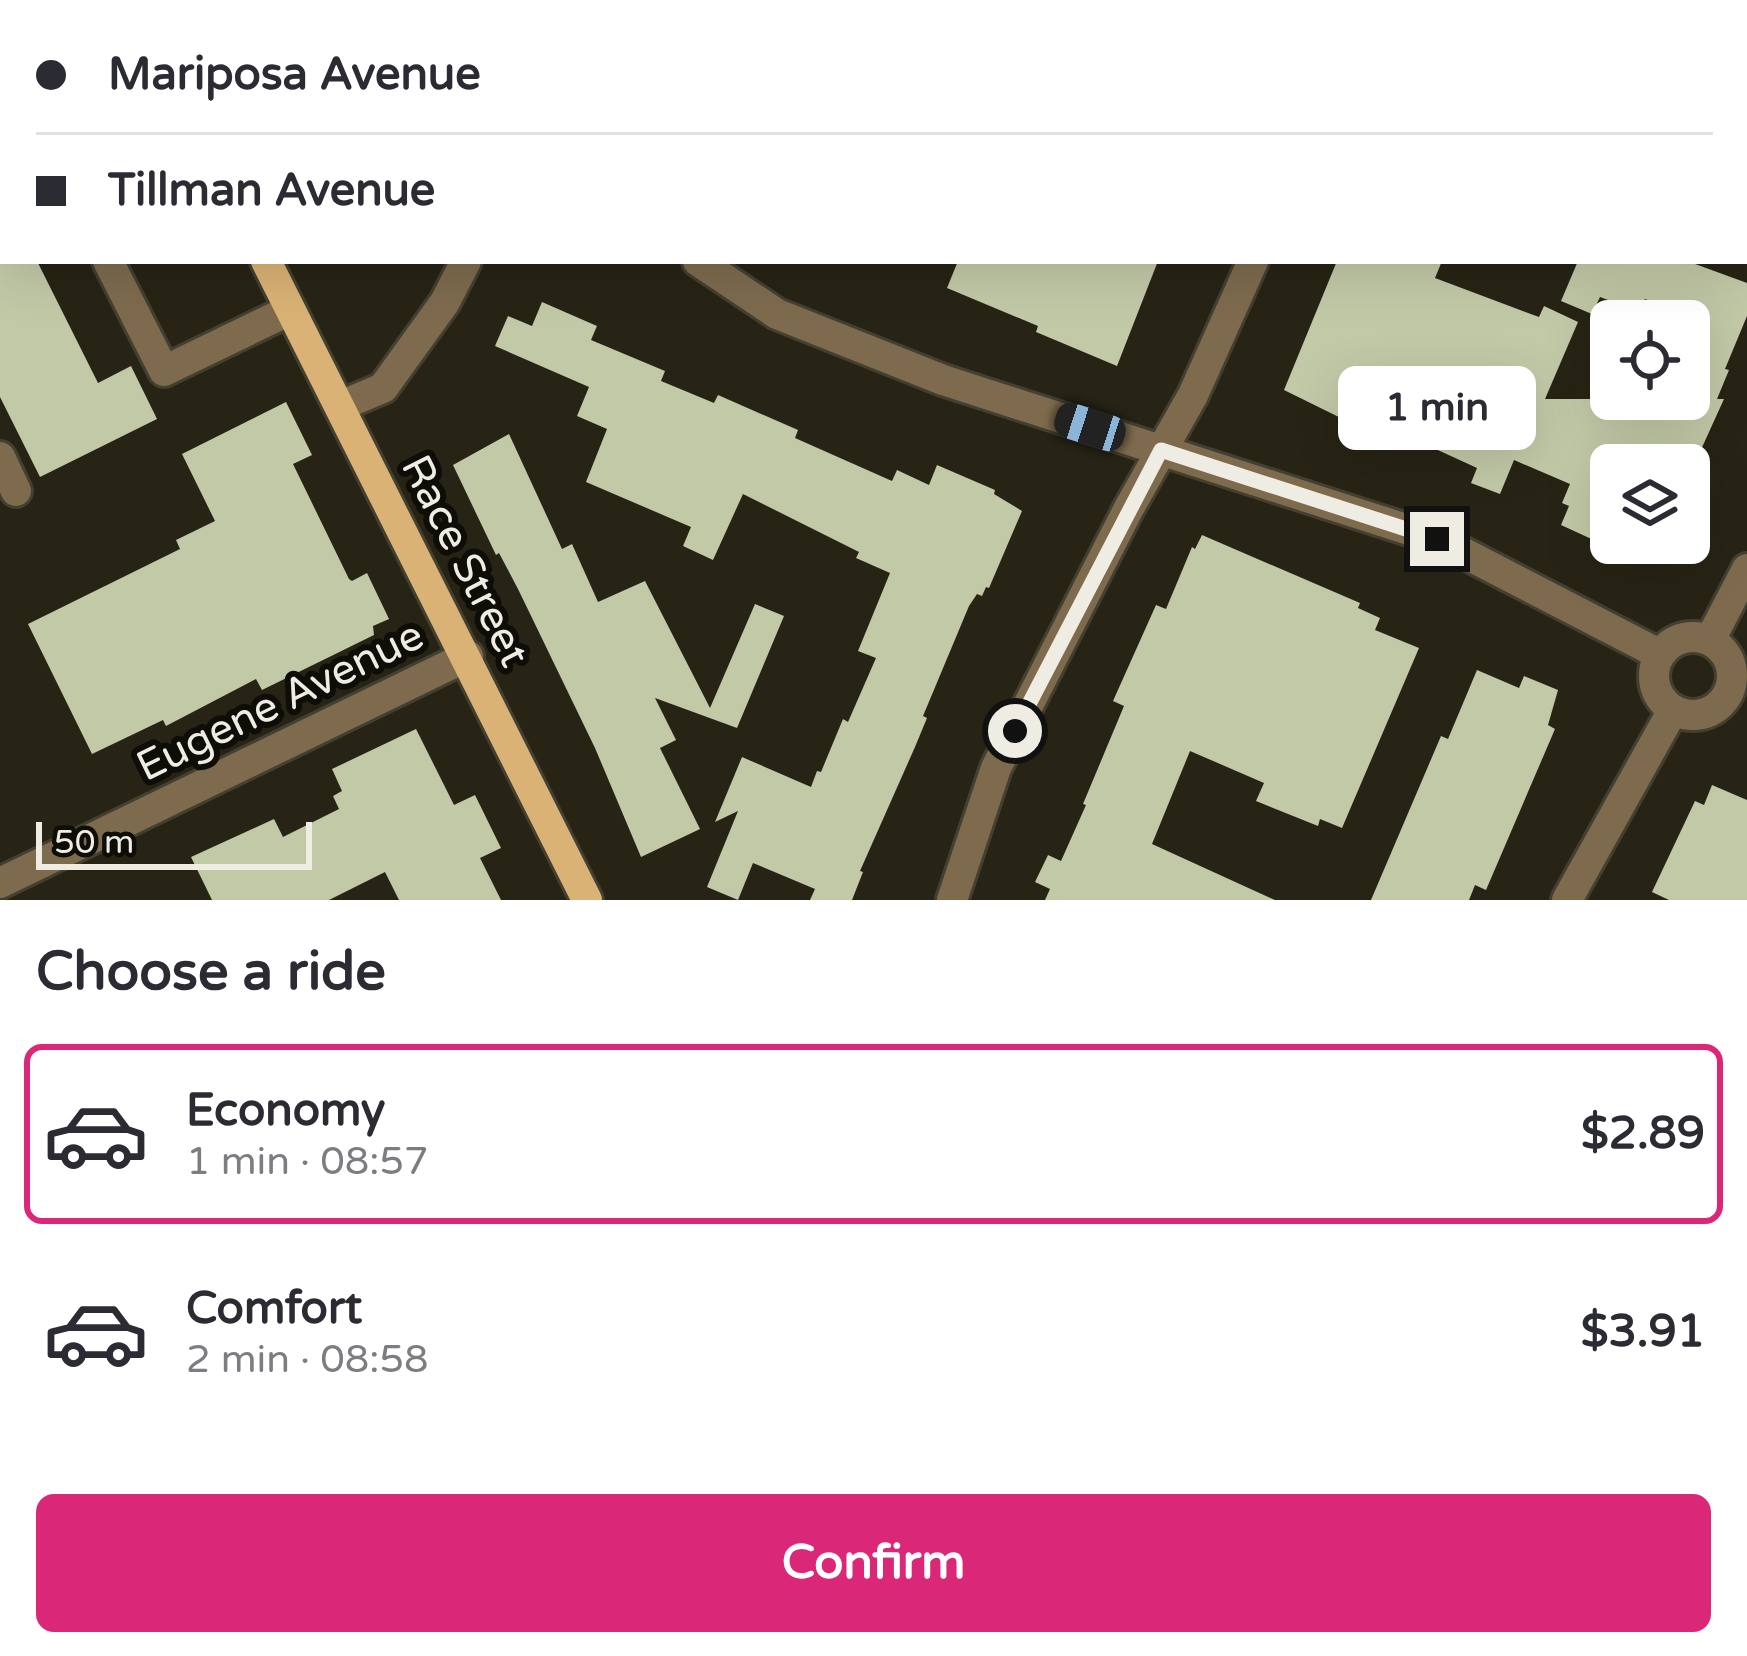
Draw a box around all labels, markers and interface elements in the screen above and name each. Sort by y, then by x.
text: Mariposa Avenue [108,48,481,102]
text: Tillman Avenue [108,164,435,218]
map controls [1590,300,1710,564]
button: locate [1590,300,1710,420]
callout: 1 min [1338,365,1536,449]
text: 1 min [1385,384,1489,431]
car [1050,399,1130,455]
button: layers [1590,444,1710,564]
street label: Race Street [390,447,540,675]
route end [1410,512,1464,566]
street label: Eugene Avenue [128,610,432,792]
route start [988,704,1042,758]
scale bar [36,816,312,869]
text: 50 m [54,823,134,862]
text: Choose a ride [36,939,386,1004]
icon: car [42,1080,150,1188]
text: Economy [186,1084,385,1138]
text: $2.89 [1581,1107,1705,1161]
text: 1 min · 08:57 [186,1138,428,1185]
icon: car [42,1278,150,1386]
text: Comfort [186,1282,362,1336]
text: $3.91 [1581,1305,1705,1359]
text: 2 min · 08:58 [186,1336,428,1383]
button: Confirm [36,1494,1711,1632]

